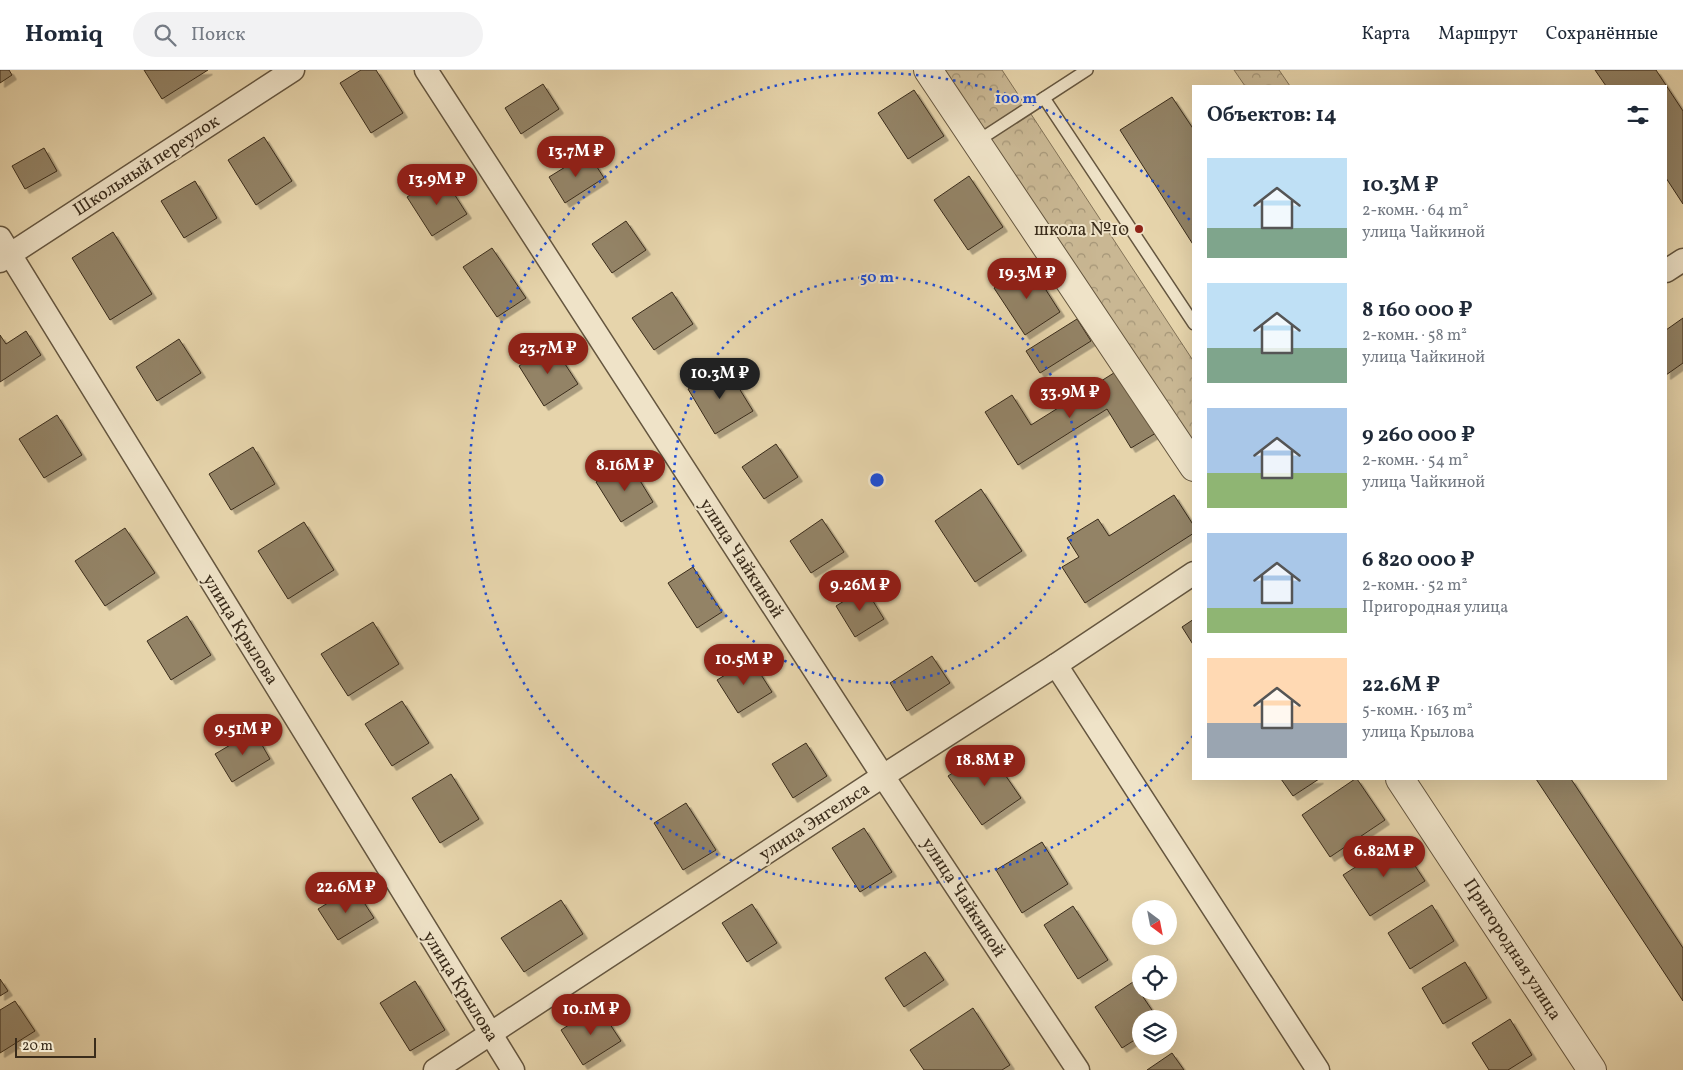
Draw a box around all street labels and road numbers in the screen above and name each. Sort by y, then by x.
street label: Школьный переулок [69,109,225,223]
street label: улица Чайкиной [693,494,789,624]
street label: улица Крылова [196,570,284,690]
street label: улица Энгельса [755,777,875,867]
street label: улица Чайкиной [915,833,1011,963]
street label: Пригородная улица [1456,874,1567,1026]
street label: улица Крылова [416,927,504,1047]

